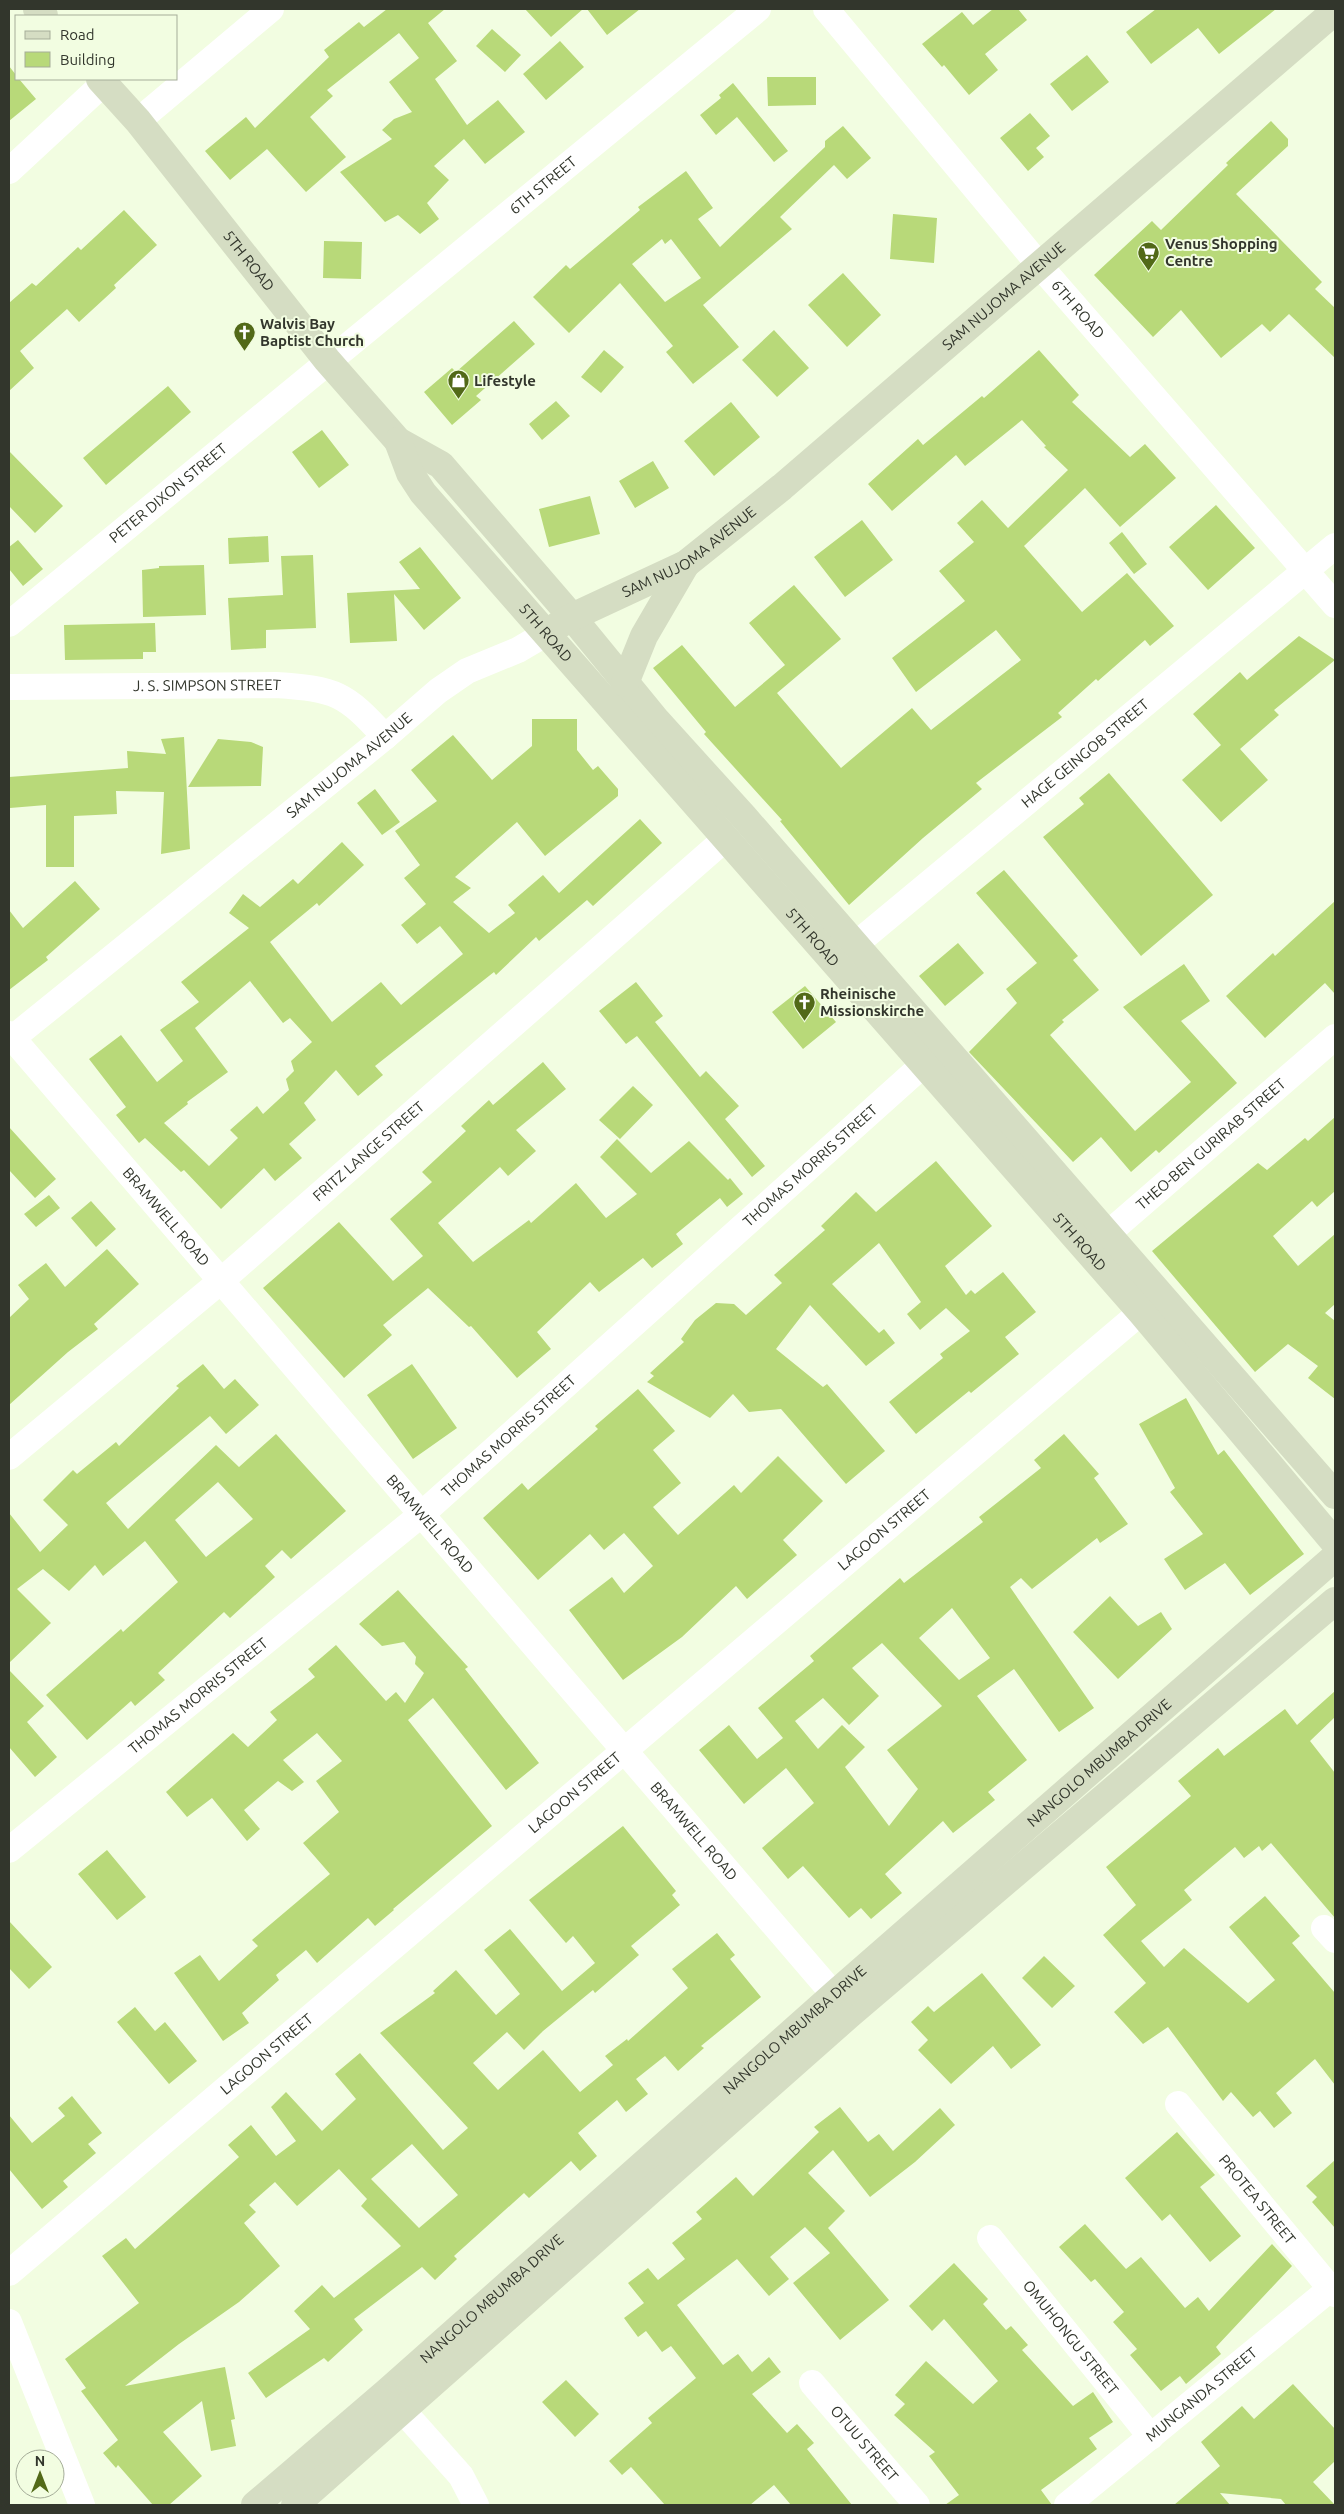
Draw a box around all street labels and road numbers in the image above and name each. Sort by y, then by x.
street label: 6TH STREET [506,152,580,218]
street label: 5TH ROAD [220,227,278,294]
street label: SAM NUJOMA AVENUE [939,238,1068,353]
street label: 6TH ROAD [1048,276,1108,342]
street label: PETER DIXON STREET [106,439,231,546]
street label: SAM NUJOMA AVENUE [619,502,759,601]
street label: 5TH ROAD [516,600,576,665]
street label: J. S. SIMPSON STREET [133,676,282,694]
street label: HAGE GEINGOB STREET [1018,695,1152,811]
street label: SAM NUJOMA AVENUE [283,709,415,821]
street label: 5TH ROAD [783,904,843,970]
street label: THEO-BEN GURIRAB STREET [1133,1074,1289,1213]
street label: FRITZ LANGE STREET [309,1097,428,1204]
street label: THOMAS MORRIS STREET [740,1101,881,1230]
street label: BRAMWELL ROAD [119,1164,213,1269]
street label: 5TH ROAD [1050,1209,1110,1274]
street label: THOMAS MORRIS STREET [438,1371,579,1500]
street label: BRAMWELL ROAD [383,1471,477,1576]
street label: LAGOON STREET [834,1485,934,1574]
street label: THOMAS MORRIS STREET [125,1634,271,1757]
street label: NANGOLO MBUMBA DRIVE [1024,1695,1174,1830]
street label: LAGOON STREET [525,1748,624,1836]
street label: BRAMWELL ROAD [647,1778,741,1884]
street label: NANGOLO MBUMBA DRIVE [719,1962,869,2097]
street label: LAGOON STREET [217,2009,316,2098]
street label: PROTEA STREET [1216,2151,1300,2248]
street label: NANGOLO MBUMBA DRIVE [417,2231,566,2366]
street label: OMUHONGU STREET [1020,2277,1123,2398]
street label: MUNGANDA STREET [1142,2343,1261,2445]
street label: OTUU STREET [827,2402,902,2485]

